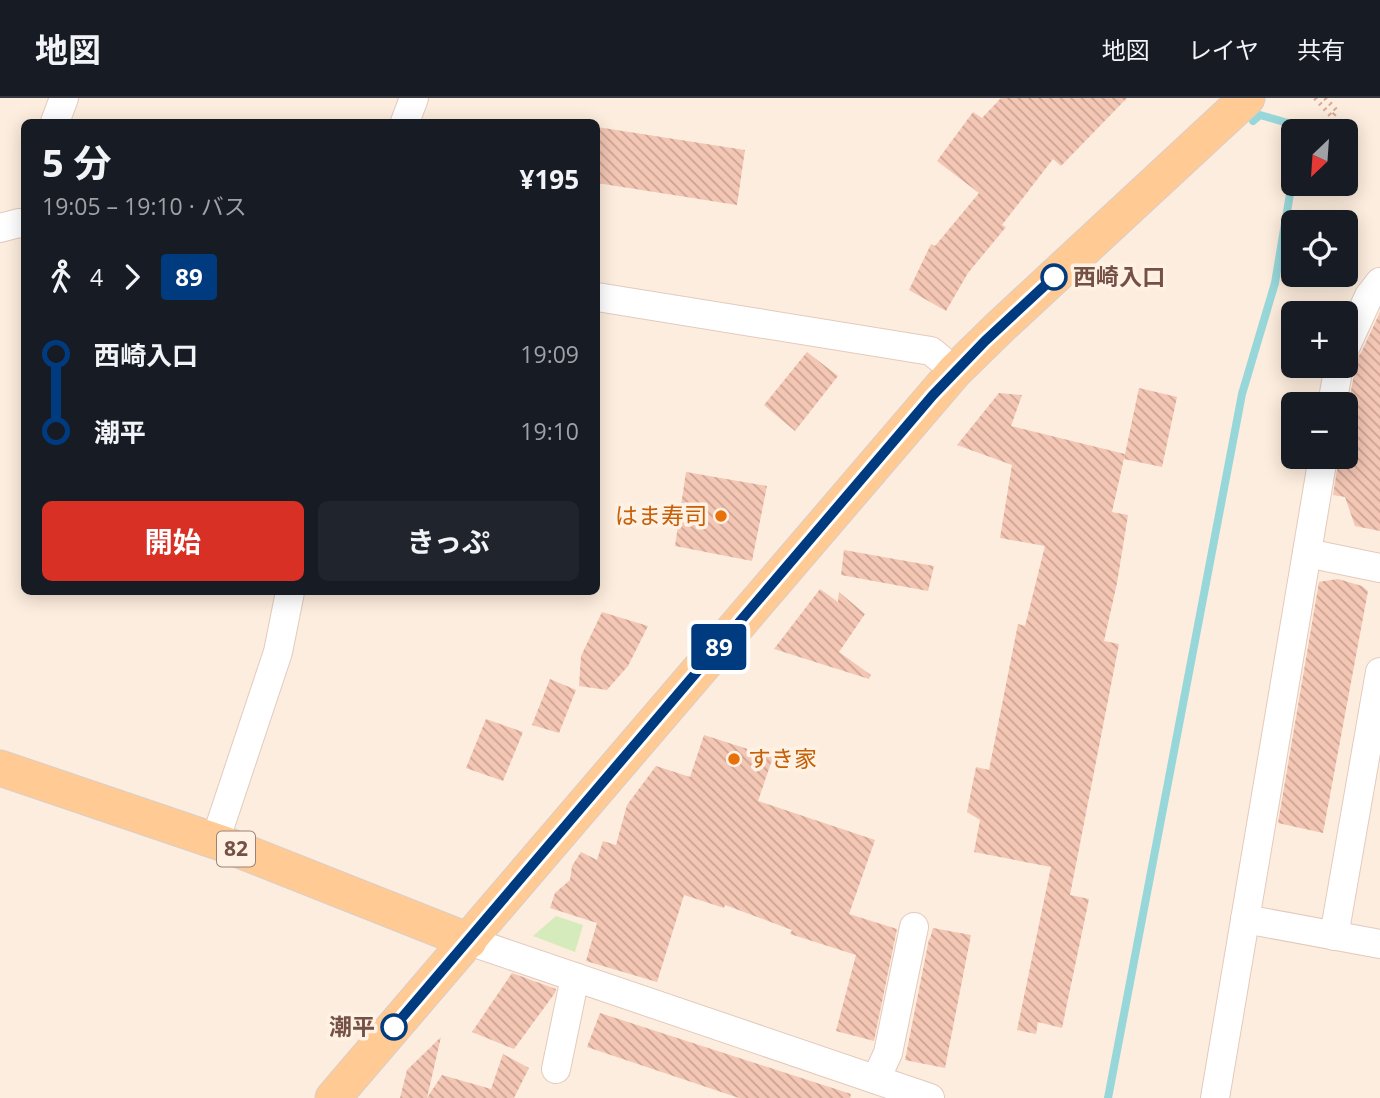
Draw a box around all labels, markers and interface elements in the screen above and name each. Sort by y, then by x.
text: 地図 [35,27,101,72]
text: 地図 [1102,33,1150,66]
text: レイヤ [1188,33,1259,66]
text: 共有 [1297,33,1345,66]
north arrow [1281,119,1358,196]
map controls [1281,119,1358,469]
text: 5 分 [42,136,112,188]
text: ¥195 [520,161,579,197]
text: 19:05 – 19:10 · バス [42,190,247,222]
button: locate [1281,210,1358,287]
icon: walk [42,258,80,296]
icon: forward [113,258,151,296]
text: 89 [175,260,203,293]
place label: 西崎入口 [1073,260,1165,292]
text: 4 [90,261,103,293]
marker: 西崎入口 [1041,264,1067,290]
button: + [1281,301,1358,378]
text: 西崎入口 [94,337,198,373]
text: 19:09 [520,338,579,370]
button: − [1281,392,1358,469]
text: 潮平 [94,414,146,450]
text: 19:10 [520,415,579,447]
place label: はま寿司 [615,499,707,531]
button: 開始 [42,501,304,581]
button: きっぷ [318,501,579,581]
marker: はま寿司 [713,508,729,524]
line badge: 89 [688,624,750,670]
text: 89 [705,630,733,663]
place label: すき家 [748,742,817,774]
marker: すき家 [726,751,742,767]
road number: 82 [217,832,255,866]
place label: 潮平 [329,1010,375,1042]
marker: 潮平 [381,1014,407,1040]

